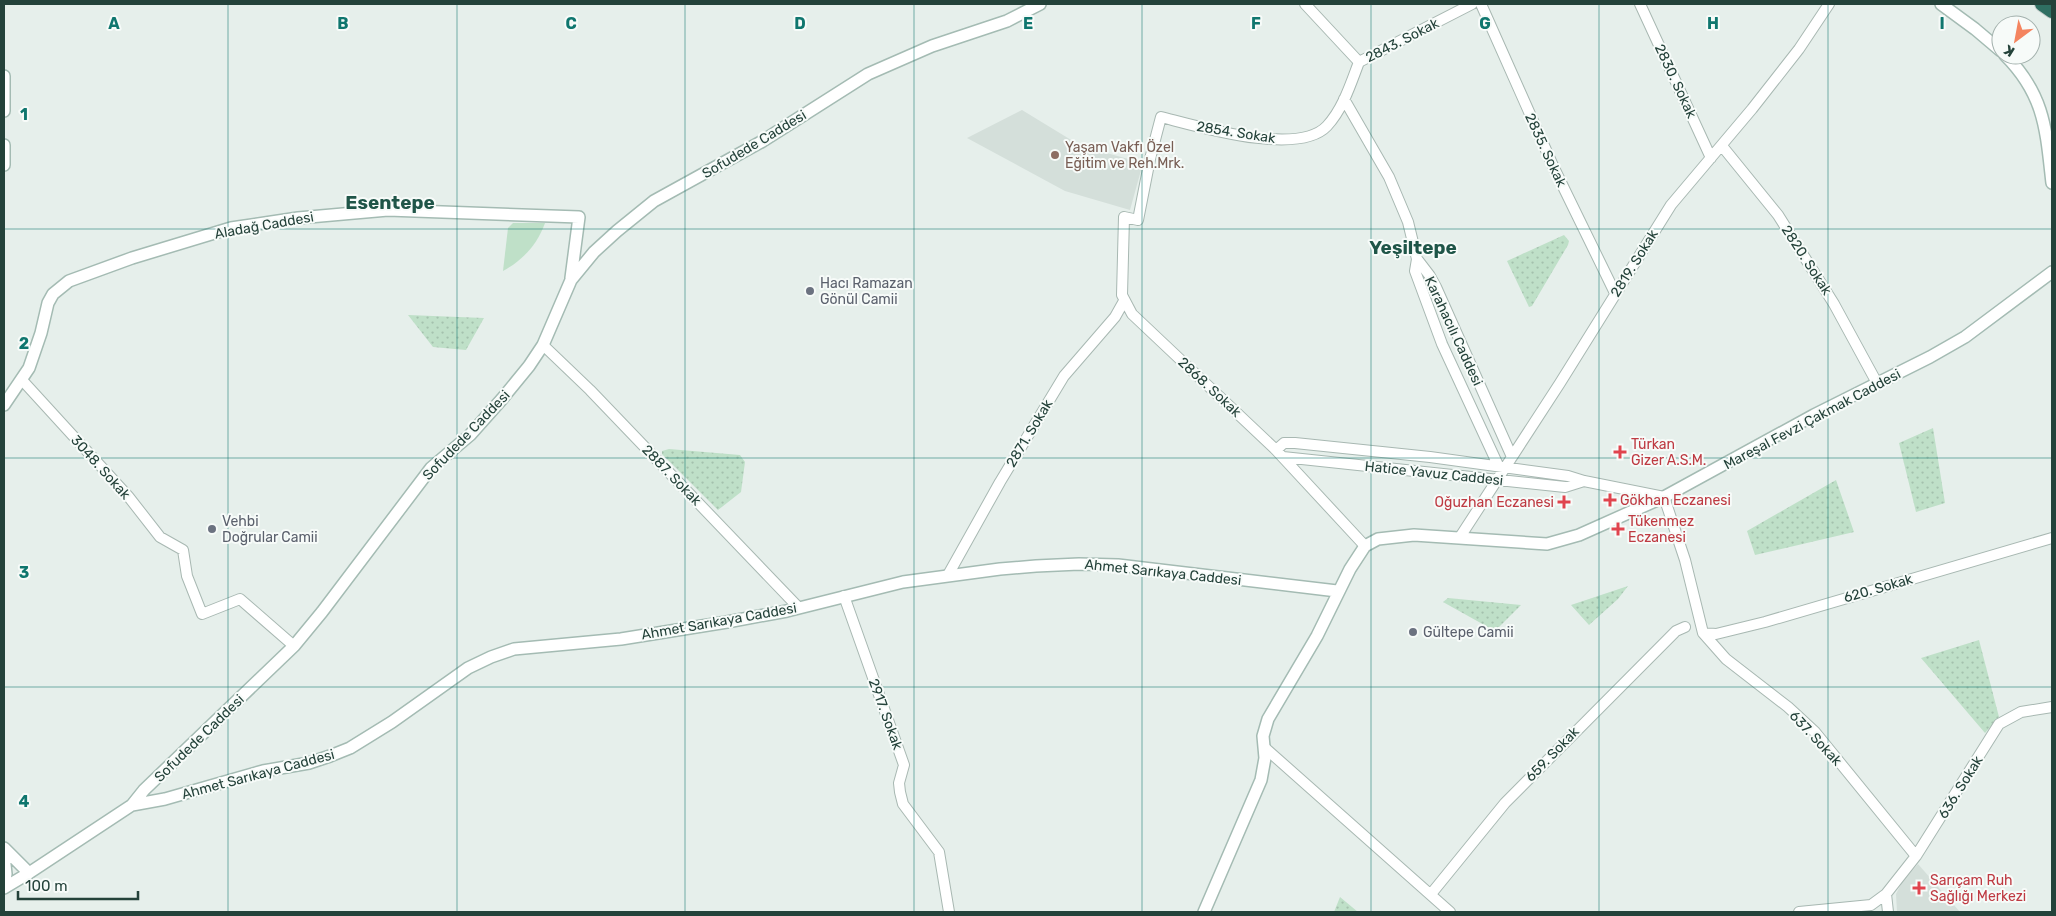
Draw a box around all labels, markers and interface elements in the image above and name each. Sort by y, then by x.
text: A [108,14,120,33]
text: B [337,14,349,33]
text: C [565,14,577,33]
text: D [794,14,806,33]
text: E [1023,14,1033,33]
text: F [1251,14,1261,33]
street label: 2843. Sokak [1363,14,1442,66]
text: G [1479,14,1491,33]
text: H [1707,14,1719,33]
text: I [1939,14,1945,33]
north arrow [1991,15,2041,65]
street label: 2830. Sokak [1651,41,1700,122]
text: K [2000,41,2018,60]
text: 1 [20,105,28,124]
street label: Sofudede Caddesi [699,107,809,182]
street label: 2835. Sokak [1521,111,1570,191]
street label: 2854. Sokak [1195,118,1277,147]
place label: Yaşam Vakfı Özel Eğitim ve Reh.Mrk. [1065,139,1184,172]
marker: Yaşam Vakfı Özel Eğitim ve Reh.Mrk. [1049,149,1061,161]
district label: Esentepe [345,191,435,214]
street label: Aladağ Caddesi [213,208,315,243]
street label: 2820. Sokak [1778,222,1836,299]
street label: 2819. Sokak [1607,226,1662,300]
district label: Yeşiltepe [1369,236,1457,259]
street label: Karahacılı Caddesi [1421,274,1486,389]
place label: Hacı Ramazan Gönül Camii [820,275,913,308]
marker: Hacı Ramazan Gönül Camii [804,285,816,297]
text: 2 [19,334,29,353]
street label: 2868. Sokak [1175,354,1245,421]
street label: Mareşal Fevzi Çakmak Caddesi [1721,365,1904,473]
street label: Sofudede Caddesi [419,387,514,484]
street label: 2871. Sokak [1003,396,1057,470]
street label: 3048. Sokak [67,432,134,504]
place label: Türkan Gizer A.S.M. [1631,436,1706,469]
street label: 2887. Sokak [638,441,705,510]
marker: Türkan Gizer A.S.M. [1613,445,1627,459]
street label: Hatice Yavuz Caddesi [1364,458,1504,489]
place label: Gökhan Eczanesi [1620,492,1731,509]
place label: Oğuzhan Eczanesi [1435,494,1554,511]
marker: Gökhan Eczanesi [1604,494,1616,506]
marker: Oğuzhan Eczanesi [1558,496,1570,508]
place label: Vehbi Doğrular Camii [222,513,318,546]
place label: Tükenmez Eczanesi [1628,513,1694,546]
marker: Vehbi Doğrular Camii [206,523,218,535]
marker: Tükenmez Eczanesi [1612,523,1624,535]
street label: Ahmet Sarıkaya Caddesi [1084,556,1242,589]
text: 3 [19,563,29,582]
street label: 620. Sokak [1842,570,1915,606]
street label: Ahmet Sarıkaya Caddesi [640,599,798,644]
place label: Gültepe Camii [1423,624,1514,641]
marker: Gültepe Camii [1407,626,1419,638]
street label: 2917. Sokak [865,676,907,753]
street label: Sofudede Caddesi [151,691,248,786]
street label: 637. Sokak [1786,707,1846,770]
street label: 659. Sokak [1522,723,1583,785]
street label: Ahmet Sarıkaya Caddesi [180,746,336,803]
street label: 636. Sokak [1934,752,1987,822]
text: 4 [19,792,30,811]
scale bar [18,868,138,900]
place label: Sarıçam Ruh Sağlığı Merkezi [1930,872,2026,905]
text: 100 m [25,877,67,895]
marker: Sarıçam Ruh Sağlığı Merkezi [1912,881,1926,895]

